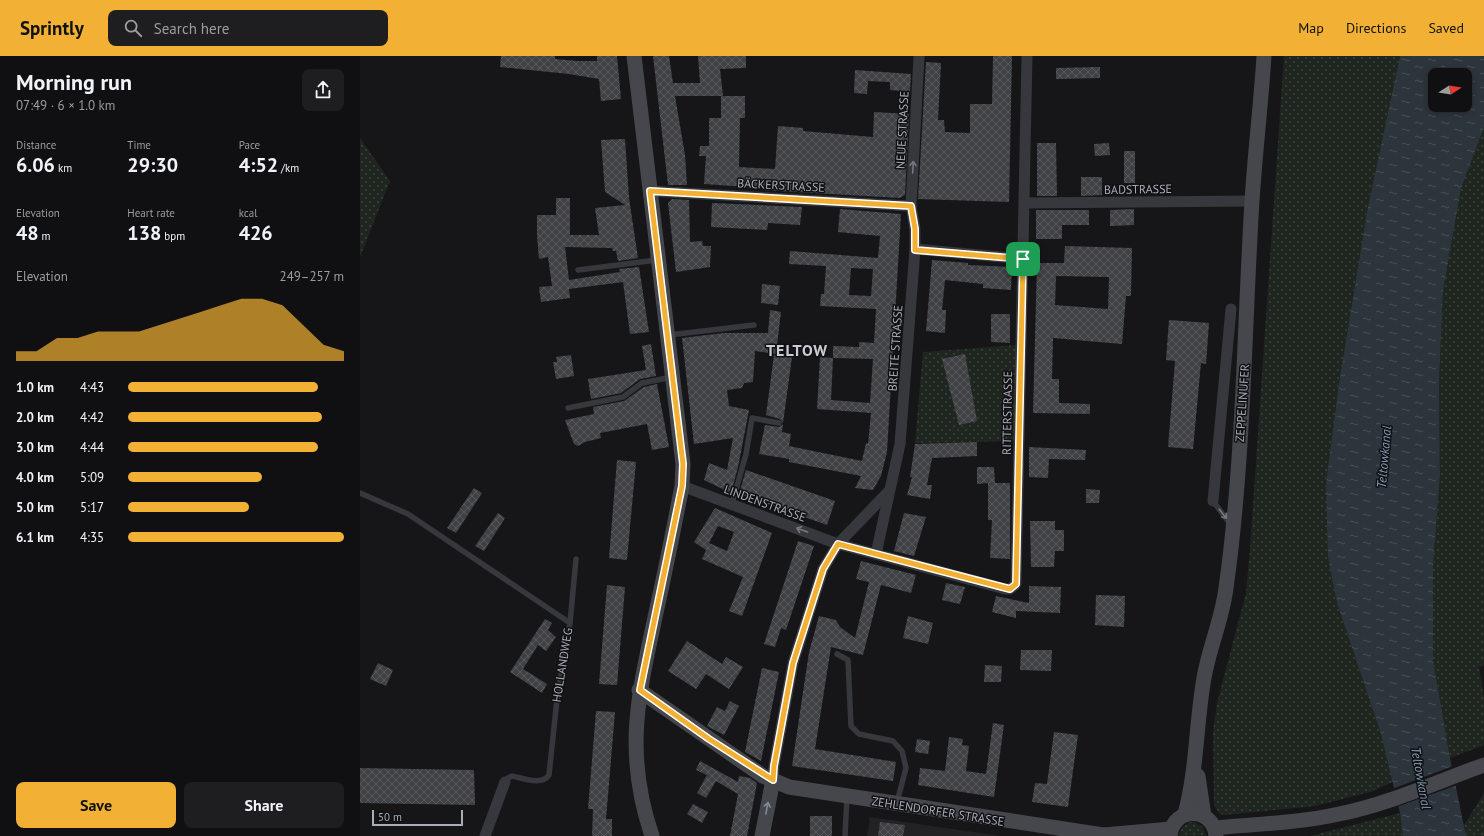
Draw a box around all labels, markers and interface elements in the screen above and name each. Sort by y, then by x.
search box [108,10,388,46]
text: Sprintly [20,16,84,40]
icon: search [122,17,144,39]
text: Search here [154,19,229,38]
text: Map [1298,19,1324,37]
text: Directions [1346,19,1406,37]
text: Saved [1428,19,1464,37]
text: Morning run [16,68,132,96]
north arrow [1428,68,1472,112]
map controls [1428,68,1472,112]
button: share [302,69,344,111]
street label: NEUE STRASSE [892,91,912,169]
text: 07:49 · 6 × 1.0 km [16,97,115,114]
text: Distance [16,138,56,152]
text: Time [127,138,151,152]
text: Pace [239,138,260,152]
text: 6.06 [16,152,55,178]
text: 29:30 [127,152,178,178]
text: 4:52 [239,152,278,178]
text: km [55,161,72,175]
text: /km [278,161,299,175]
one-way arrow [910,161,917,174]
street label: BÄCKERSTRASSE [737,175,825,195]
street label: BADSTRASSE [1104,181,1172,197]
text: Elevation [16,206,60,220]
text: Heart rate [127,206,175,220]
text: kcal [239,206,257,220]
text: 48 [16,220,39,246]
text: 138 [127,220,161,246]
text: 426 [239,220,273,246]
text: m [39,229,51,243]
text: bpm [161,229,185,243]
pin [1006,242,1040,276]
icon: arrive [1012,248,1034,270]
text: Elevation [16,268,68,285]
text: 249–257 m [280,268,344,285]
street label: BREITE STRASSE [885,304,905,392]
district label: TELTOW [766,340,828,360]
street label: ZEPPELINUFER [1232,363,1252,443]
street label: RITTERSTRASSE [999,371,1015,455]
text: 1.0 km [16,379,54,396]
text: 4:43 [80,379,104,396]
text: 2.0 km [16,409,54,426]
text: 4:42 [80,409,104,426]
water label: Teltowkanal [1373,424,1395,489]
text: 3.0 km [16,439,54,456]
text: 4:44 [80,439,104,456]
text: 4.0 km [16,469,54,486]
text: 5:09 [80,469,104,486]
street label: LINDENSTRASSE [722,481,808,525]
text: 5.0 km [16,499,54,516]
text: 5:17 [80,499,104,516]
one-way arrow [1218,508,1227,519]
one-way arrow [796,526,808,534]
text: 6.1 km [16,529,54,546]
text: 4:35 [80,529,104,546]
street label: HOLLANDWEG [549,627,575,703]
water label: Teltowkanal [1407,746,1435,811]
button: Save [16,782,176,828]
button: Share [184,782,344,828]
street label: ZEHLENDORFER STRASSE [871,793,1005,829]
one-way arrow [764,802,772,815]
scale bar [372,808,463,827]
text: 50 m [378,810,402,824]

